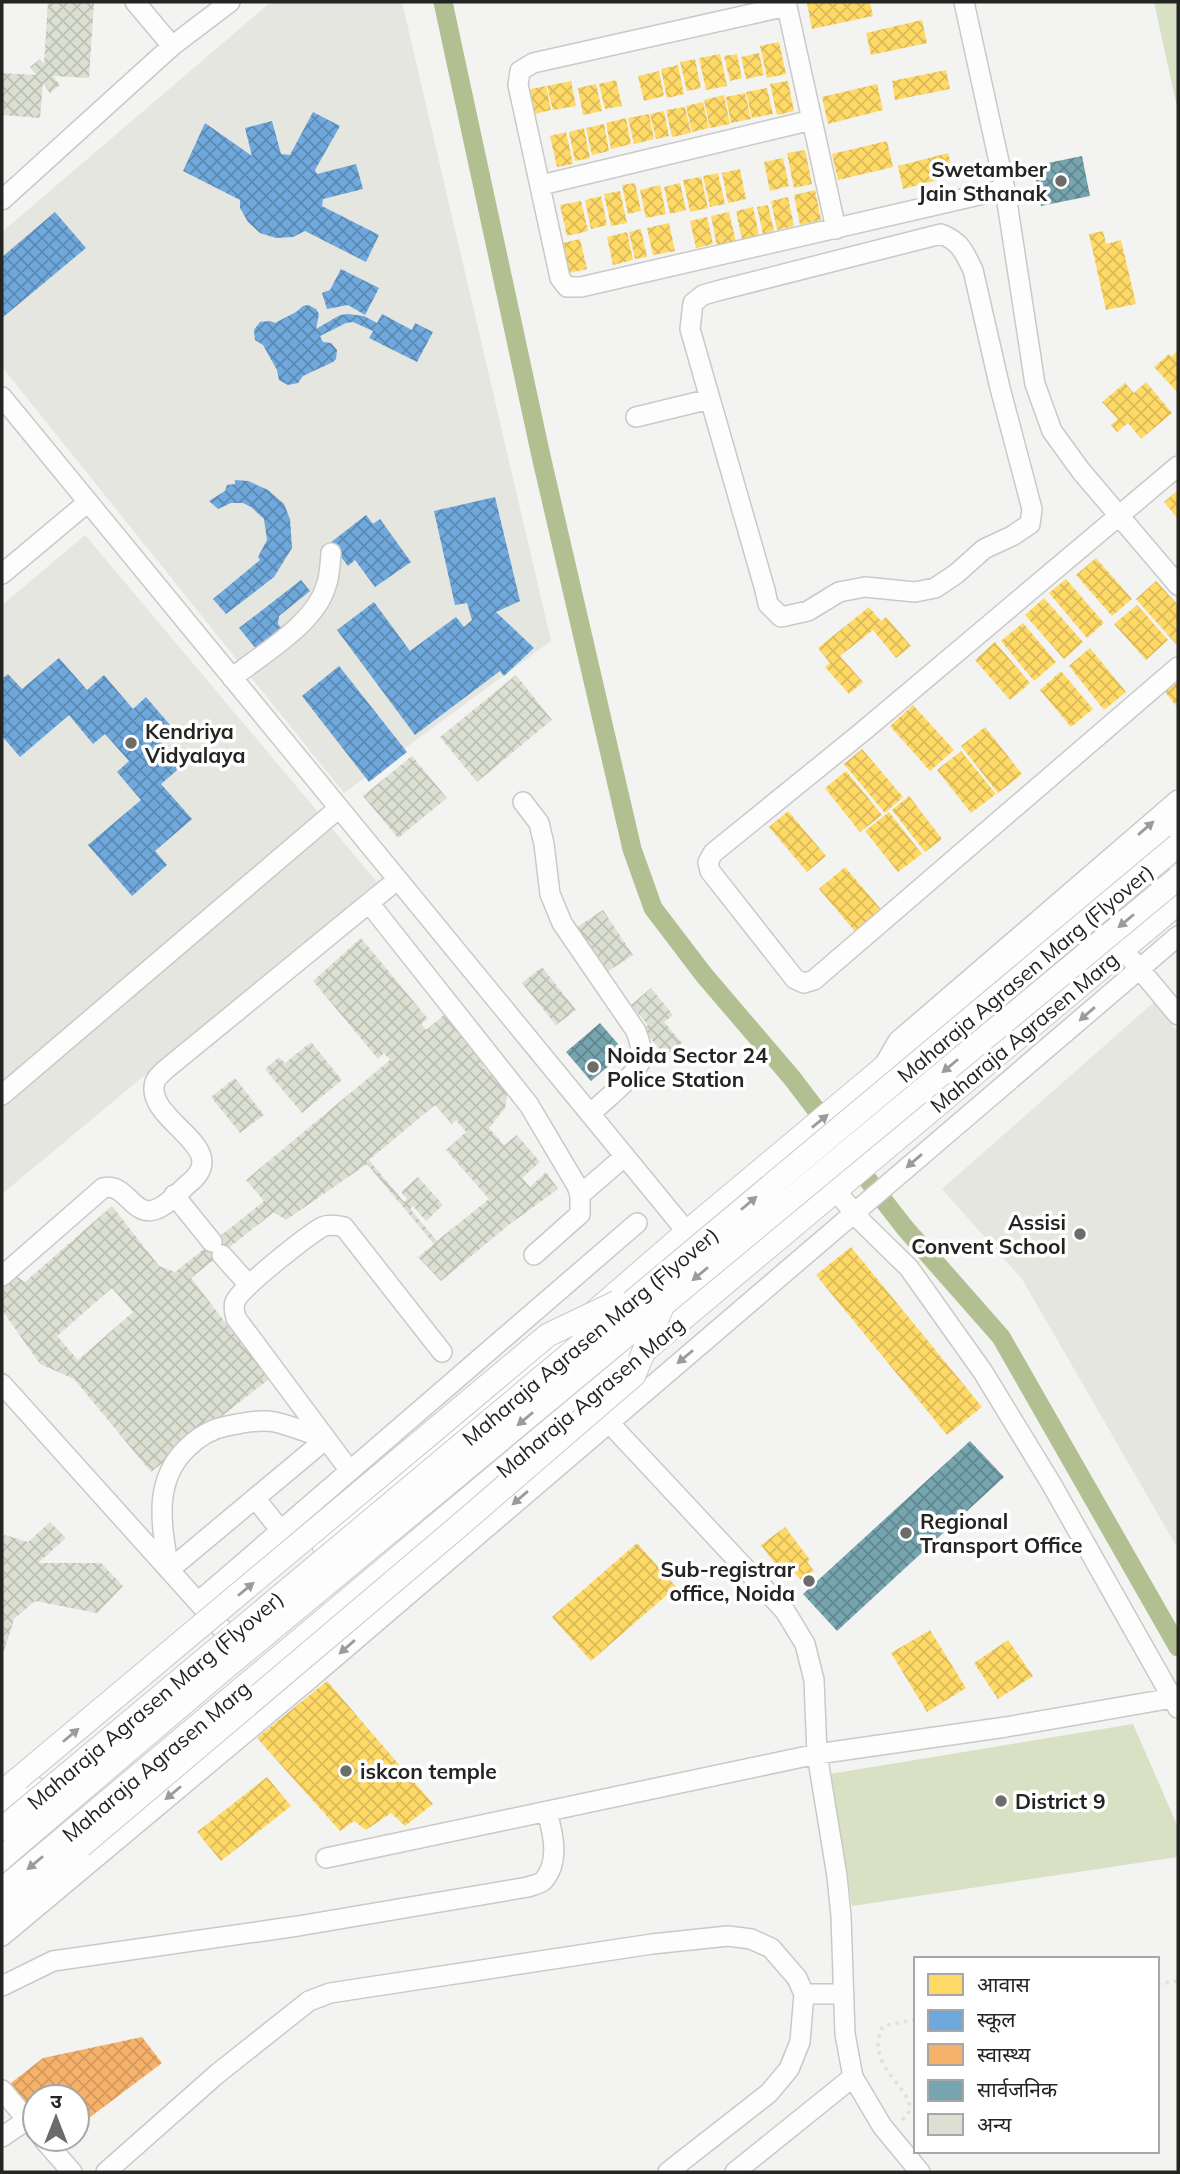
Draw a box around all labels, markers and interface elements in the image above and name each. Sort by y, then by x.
place label: Swetamber Jain Sthanak [918,156,1048,206]
marker: Swetamber Jain Sthanak [1053,173,1069,189]
place label: Kendriya Vidyalaya [144,718,245,768]
marker: Kendriya Vidyalaya [123,735,139,751]
one-way arrow [1137,821,1154,836]
street label: Maharaja Agrasen Marg (Flyover) [892,859,1158,1087]
one-way arrow [1117,913,1134,928]
street label: Maharaja Agrasen Marg [925,946,1123,1118]
one-way arrow [1078,1006,1096,1021]
place label: Noida Sector 24 Police Station [607,1042,768,1092]
one-way arrow [942,1058,959,1073]
marker: Noida Sector 24 Police Station [585,1059,601,1075]
one-way arrow [811,1114,829,1129]
one-way arrow [905,1153,923,1169]
one-way arrow [741,1196,758,1211]
place label: Assisi Convent School [911,1209,1066,1259]
street label: Maharaja Agrasen Marg (Flyover) [457,1222,723,1450]
marker: Assisi Convent School [1072,1226,1088,1242]
one-way arrow [691,1266,708,1281]
street label: Maharaja Agrasen Marg [491,1311,689,1483]
one-way arrow [677,1349,694,1364]
one-way arrow [516,1411,533,1426]
one-way arrow [511,1490,528,1505]
place label: Regional Transport Office [920,1508,1083,1558]
marker: Regional Transport Office [898,1525,914,1541]
place label: Sub-registrar office, Noida [660,1556,796,1606]
marker: Sub-registrar office, Noida [801,1573,817,1589]
one-way arrow [237,1582,254,1597]
street label: Maharaja Agrasen Marg (Flyover) [22,1586,288,1814]
one-way arrow [338,1639,356,1655]
street label: Maharaja Agrasen Marg [57,1675,255,1847]
one-way arrow [62,1727,80,1743]
place label: iskcon temple [360,1758,497,1784]
marker: iskcon temple [338,1763,354,1779]
one-way arrow [164,1785,181,1800]
place label: District 9 [1015,1788,1106,1814]
marker: District 9 [993,1793,1009,1809]
one-way arrow [26,1855,43,1870]
legend [914,1957,1159,2153]
text: आवास [977,1971,1031,1997]
text: स्कूल [977,2006,1016,2033]
text: स्वास्थ्य [977,2041,1031,2067]
text: सार्वजनिक [977,2076,1058,2102]
north arrow [21,2083,91,2153]
text: उ [50,2089,62,2113]
text: अन्य [977,2111,1012,2137]

